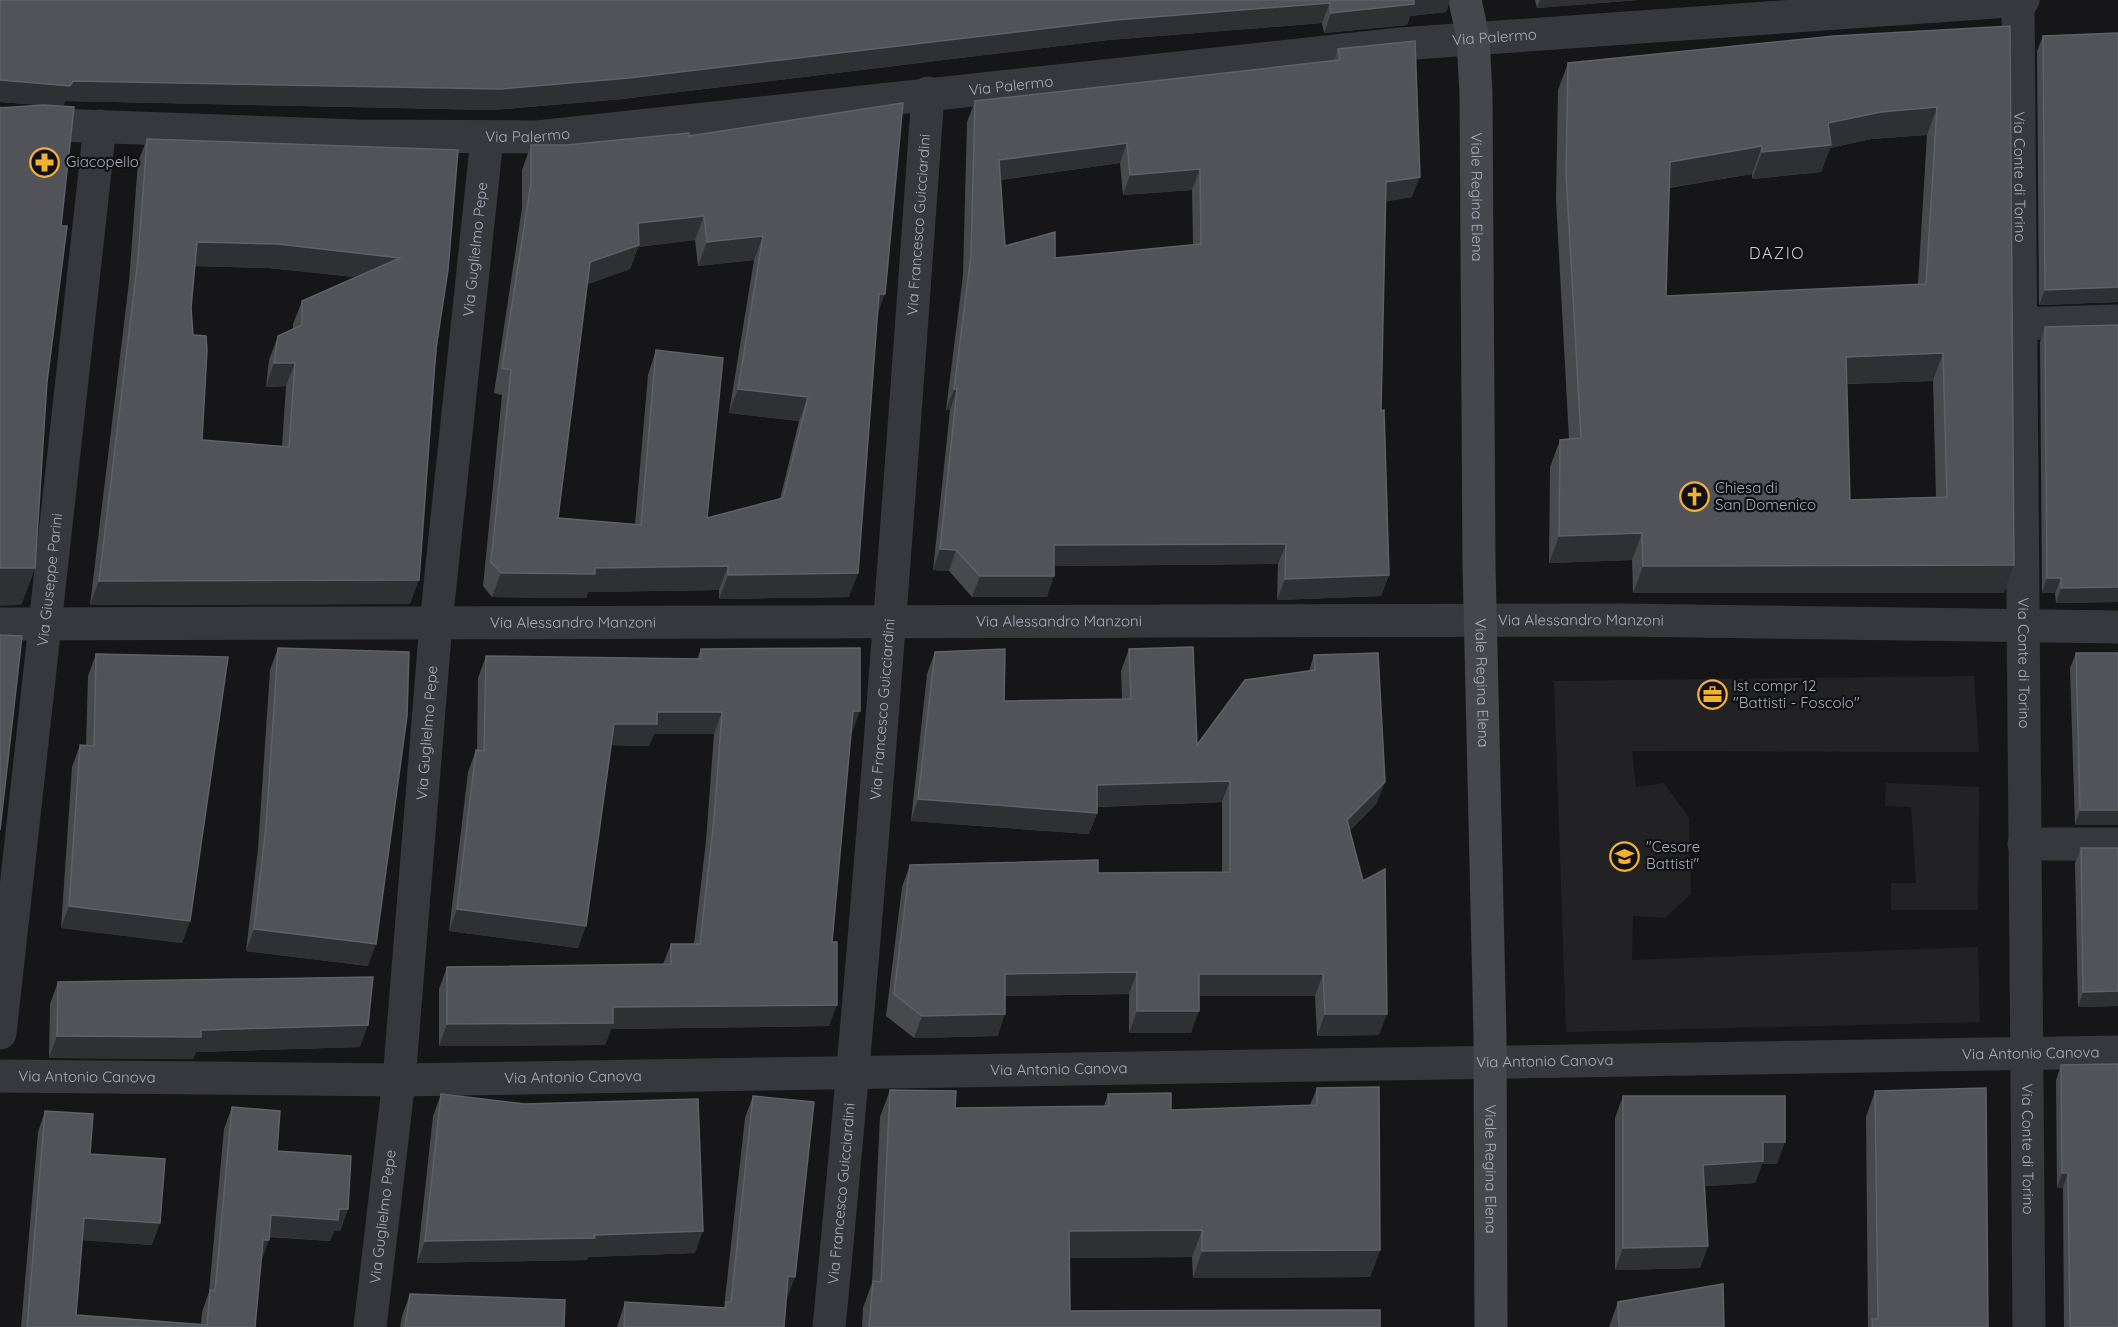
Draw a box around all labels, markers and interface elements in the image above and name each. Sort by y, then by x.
street label: Via Palermo [1452,24,1537,49]
street label: Via Palermo [968,71,1054,99]
street label: Via Conte di Torino [2010,111,2030,243]
street label: Via Palermo [485,124,571,146]
street label: Viale Regina Elena [1467,132,1487,262]
street label: Via Francesco Guicciardini [902,133,934,316]
pharmacy icon: Giacopello [29,146,61,178]
place label: Giacopello [66,152,139,171]
street label: Via Guglielmo Pepe [458,181,491,317]
district label: DAZIO [1749,243,1805,263]
place label: Chiesa di San Domenico [1715,478,1816,514]
church icon: Chiesa di San Domenico [1678,481,1710,513]
street label: Via Giuseppe Parini [33,512,66,647]
street label: Via Conte di Torino [2014,597,2034,729]
street label: Via Alessandro Manzoni [1498,610,1664,630]
street label: Via Alessandro Manzoni [976,611,1142,631]
street label: Via Alessandro Manzoni [490,612,656,632]
street label: Via Francesco Guicciardini [866,618,899,801]
street label: Viale Regina Elena [1471,618,1493,748]
street label: Via Guglielmo Pepe [412,665,442,801]
place label: Ist compr 12 "Battisti - Foscolo" [1733,676,1860,712]
office icon: Ist compr 12 "Battisti - Foscolo" [1696,679,1728,711]
place label: "Cesare Battisti" [1646,837,1700,873]
school or university icon: "Cesare Battisti" [1609,840,1641,872]
street label: Via Antonio Canova [1962,1042,2100,1064]
street label: Via Antonio Canova [1476,1050,1614,1071]
street label: Via Antonio Canova [990,1058,1128,1079]
street label: Via Antonio Canova [18,1066,156,1087]
street label: Via Antonio Canova [504,1066,642,1087]
street label: Via Conte di Torino [2018,1083,2038,1215]
street label: Via Francesco Guicciardini [823,1102,859,1285]
street label: Viale Regina Elena [1481,1104,1501,1234]
street label: Via Guglielmo Pepe [365,1149,400,1285]

